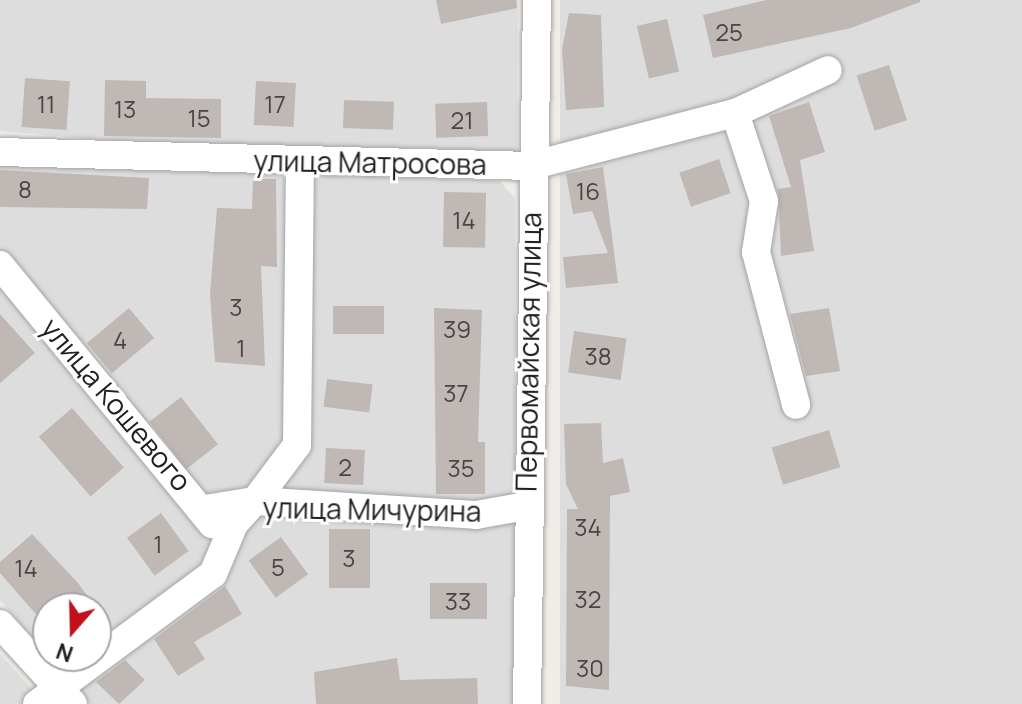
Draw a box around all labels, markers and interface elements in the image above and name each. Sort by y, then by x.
house number: 25 [715,18,743,46]
house number: 11 [37,90,55,118]
house number: 17 [264,90,286,118]
house number: 13 [114,95,136,123]
house number: 15 [187,104,211,132]
house number: 21 [450,106,474,134]
street label: улица Матросова [253,143,487,181]
house number: 8 [18,175,32,203]
house number: 16 [576,177,600,205]
house number: 14 [452,206,476,234]
street label: Первомайская улица [509,212,547,492]
house number: 3 [229,293,243,321]
street label: улица Кошевого [35,311,199,497]
house number: 39 [443,315,471,343]
house number: 4 [113,326,127,354]
house number: 1 [236,334,246,362]
house number: 38 [584,342,612,370]
house number: 37 [443,379,469,407]
house number: 2 [338,453,352,481]
house number: 35 [447,454,475,482]
street label: улица Мичурина [262,490,482,528]
house number: 34 [574,513,602,541]
house number: 1 [153,530,163,558]
house number: 3 [342,544,356,572]
house number: 5 [271,553,285,581]
house number: 14 [14,554,38,582]
house number: 32 [575,585,601,613]
house number: 33 [445,587,471,615]
north arrow [32,592,112,672]
text: N [52,636,77,669]
house number: 30 [576,654,604,682]

